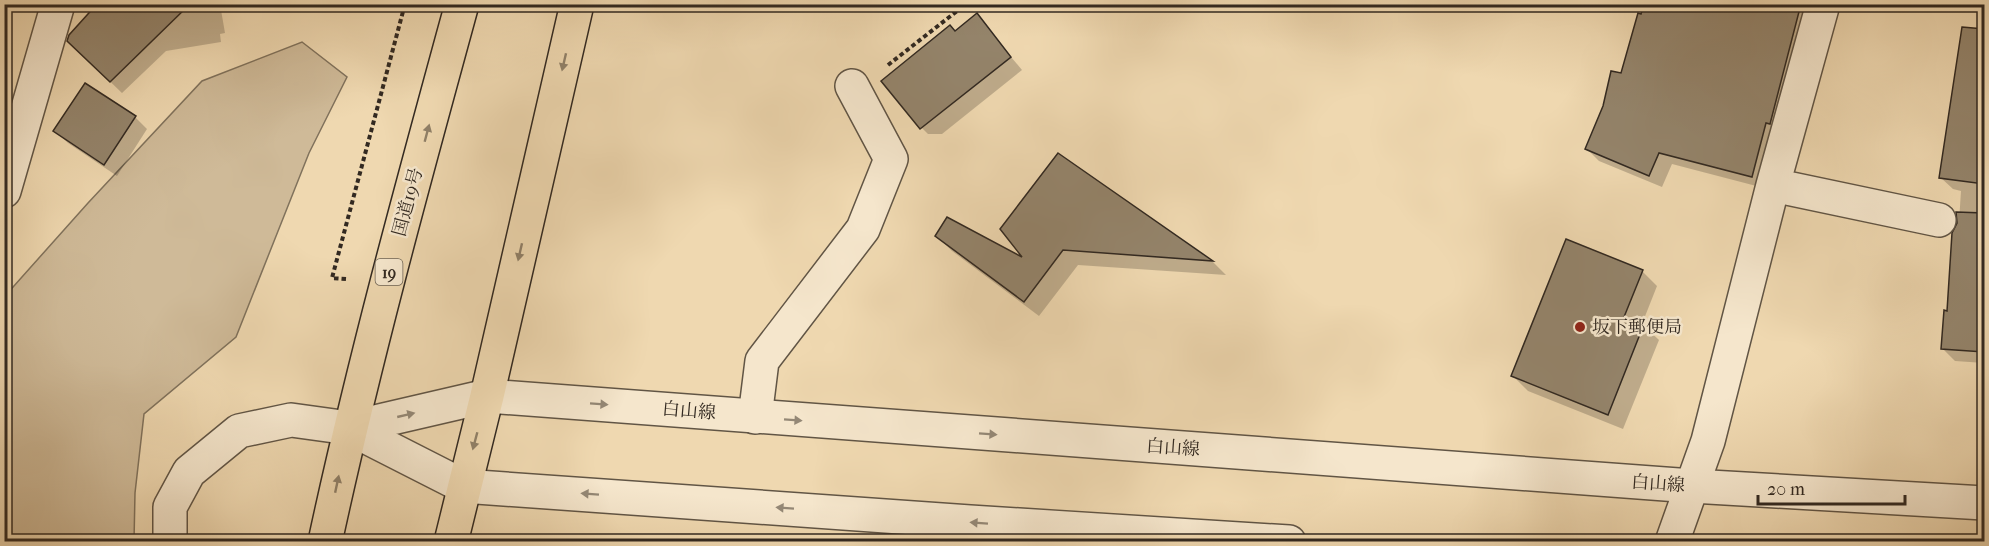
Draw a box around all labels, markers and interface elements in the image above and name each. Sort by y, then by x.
one-way arrow [559,52,568,71]
one-way arrow [422,123,432,142]
street label: 国道19号 [389,166,427,238]
one-way arrow [515,242,525,261]
road number: 19 [376,259,402,285]
place label: 坂下郵便局 [1592,317,1682,338]
marker: 坂下郵便局 [1573,320,1587,334]
street label: 白山線 [661,398,717,424]
one-way arrow [589,399,608,409]
one-way arrow [397,409,416,419]
one-way arrow [784,415,803,424]
one-way arrow [978,429,997,439]
one-way arrow [470,432,479,450]
street label: 白山線 [1145,436,1201,460]
scale bar [1758,468,1905,506]
street label: 白山線 [1630,472,1686,496]
one-way arrow [333,475,343,494]
text: 20 m [1767,479,1805,500]
one-way arrow [581,489,600,499]
one-way arrow [775,504,794,513]
one-way arrow [970,518,989,527]

